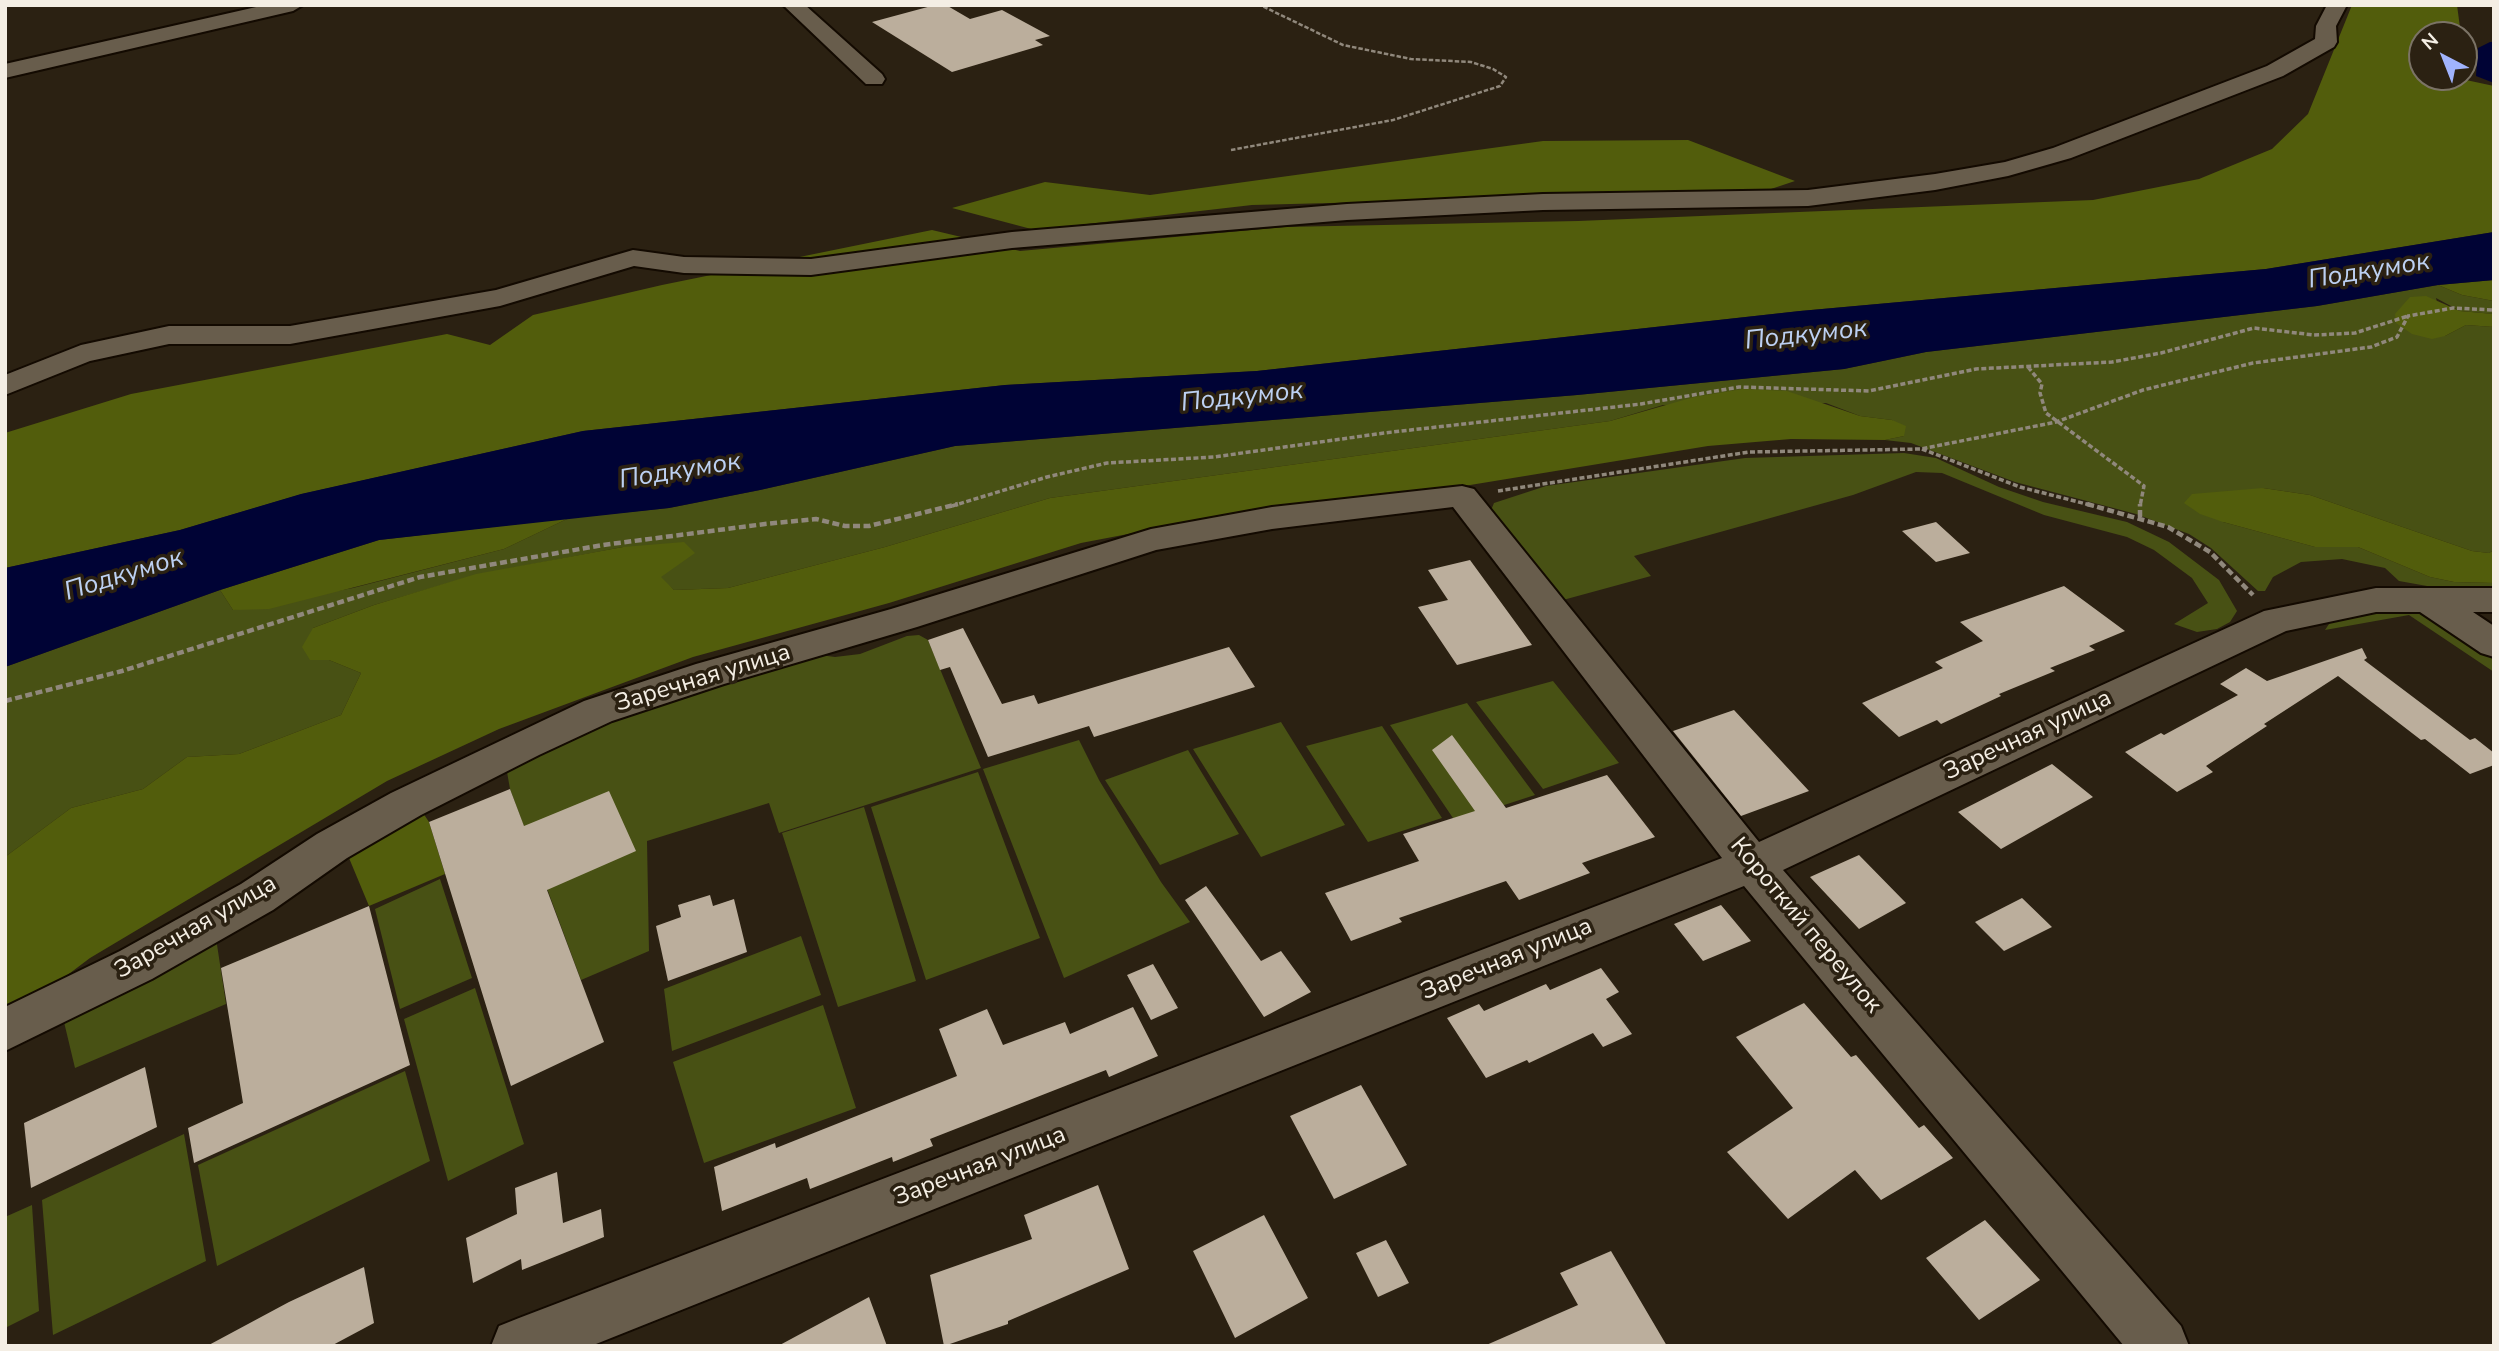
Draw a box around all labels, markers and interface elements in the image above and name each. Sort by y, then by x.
north arrow [2408,21,2478,91]
text: N [2416,27,2444,56]
water label: Подкумок [2306,247,2432,297]
water label: Подкумок [1743,314,1869,358]
water label: Подкумок [1179,376,1305,420]
water label: Подкумок [617,447,743,497]
water label: Подкумок [61,543,187,609]
street label: Заречная улица [612,639,794,719]
street label: Заречная улица [1940,685,2116,787]
street label: Короткий переулок [1723,832,1887,1020]
street label: Заречная улица [110,870,282,986]
street label: Заречная улица [1417,913,1597,1007]
street label: Заречная улица [890,1121,1070,1213]

